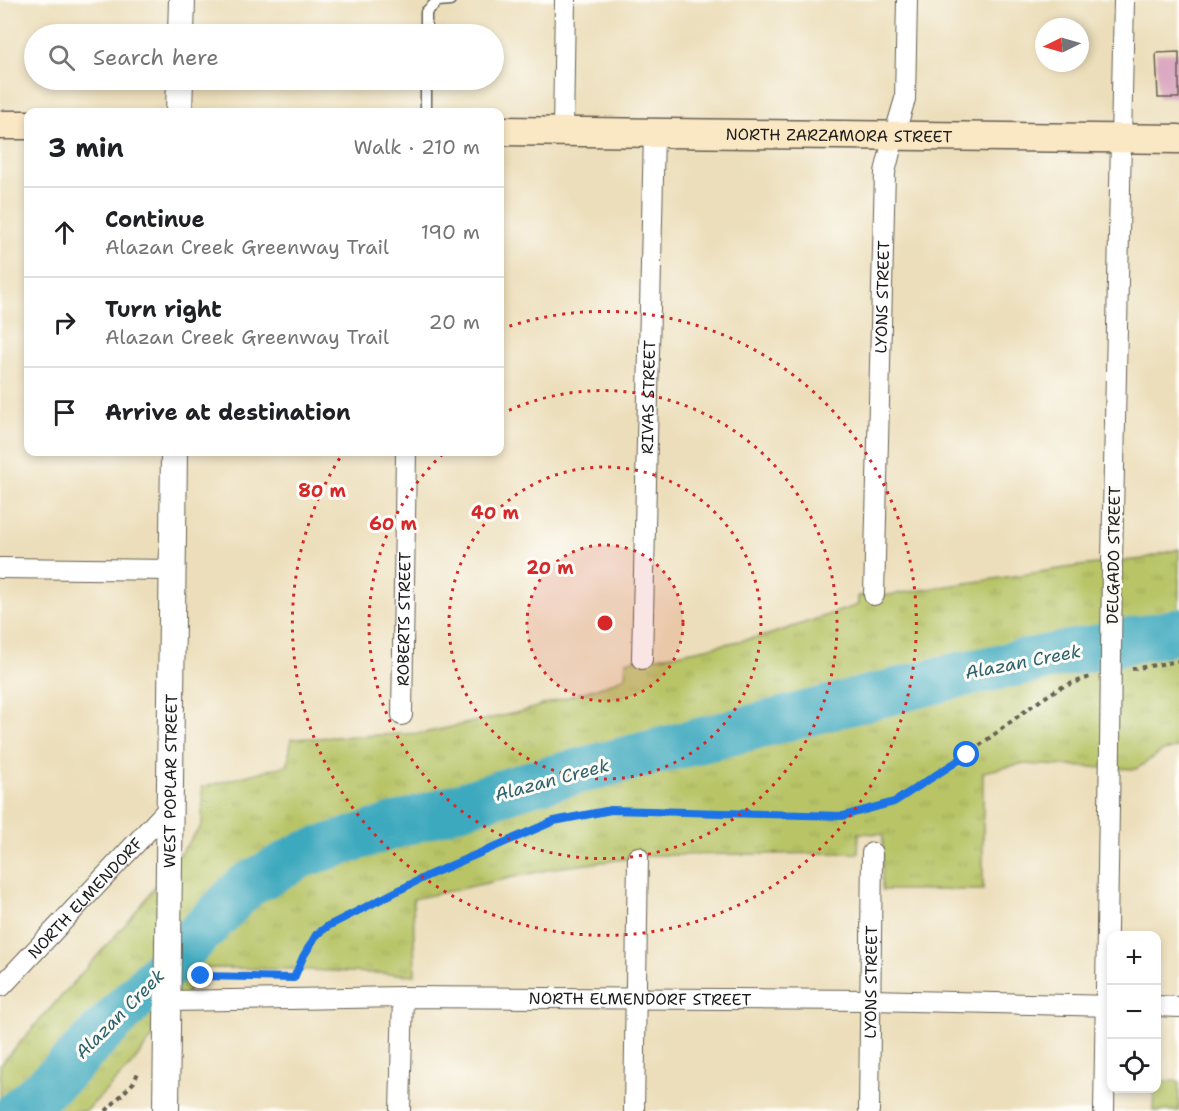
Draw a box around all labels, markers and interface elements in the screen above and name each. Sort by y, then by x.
north arrow [1035,18,1089,72]
search box [24,24,504,90]
icon: search [45,41,78,74]
text: Search here [93,43,219,72]
street label: NORTH ZARZAMORA STREET [725,124,953,147]
text: 3 min [48,130,124,165]
text: Walk · 210 m [354,134,480,160]
text: Continue [105,205,205,234]
icon: ahead [48,216,81,249]
text: 190 m [421,219,480,245]
text: Alazan Creek Greenway Trail [105,234,389,260]
street label: LYONS STREET [870,240,894,354]
text: Turn right [105,295,222,324]
icon: right [48,306,81,339]
text: 20 m [429,309,480,335]
text: Alazan Creek Greenway Trail [105,324,389,350]
street label: RIVAS STREET [637,340,660,454]
icon: arrive [48,396,81,429]
text: Arrive at destination [105,398,351,427]
text: 80 m [298,479,346,503]
street label: DELGADO STREET [1102,486,1125,624]
text: 40 m [471,501,519,525]
text: 60 m [369,512,417,536]
street label: ROBERTS STREET [392,552,415,686]
text: 20 m [526,556,574,580]
centre of rings [595,613,615,633]
water label: Alazan Creek [963,639,1084,685]
street label: WEST POPLAR STREET [159,694,182,868]
route start [953,741,979,767]
water label: Alazan Creek [492,753,613,807]
street label: NORTH ELMENDORF [23,833,147,963]
street label: LYONS STREET [860,925,882,1039]
map controls [1107,931,1161,1093]
button: + [1107,931,1161,985]
route end [187,962,213,988]
water label: Alazan Creek [70,963,171,1064]
button: − [1107,985,1161,1039]
street label: NORTH ELMENDORF STREET [529,988,752,1010]
button: locate [1107,1039,1161,1093]

